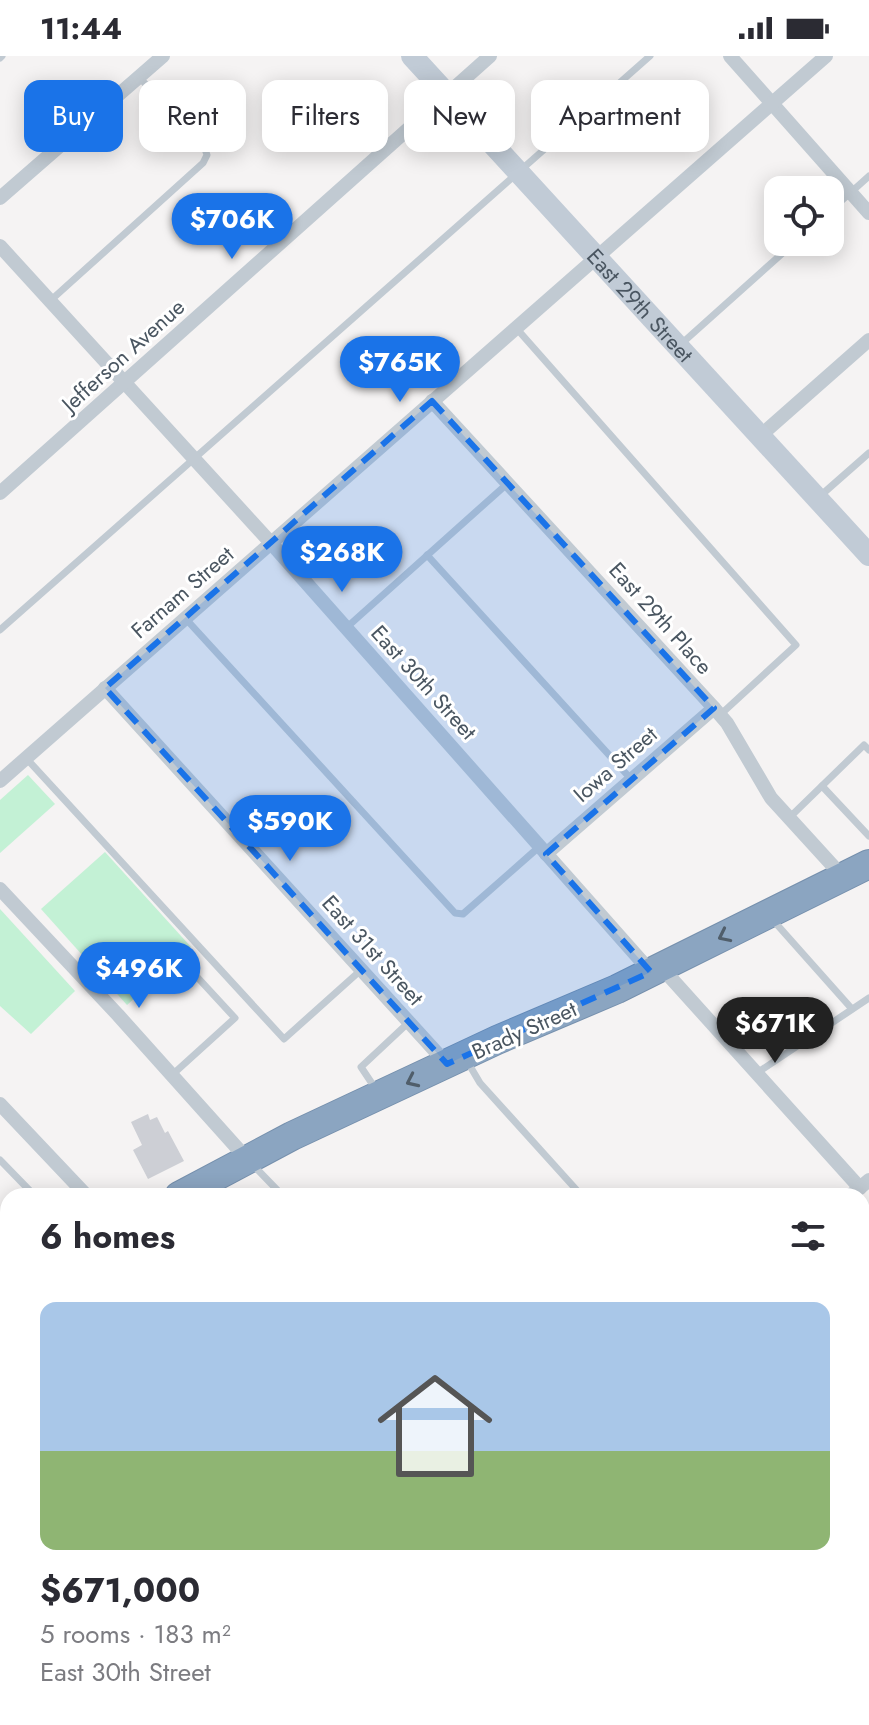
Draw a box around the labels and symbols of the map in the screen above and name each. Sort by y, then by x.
pin: $706K [176,193,288,261]
street label: East 29th Street [580,241,701,370]
street label: Jefferson Avenue [52,291,192,421]
pin: $765K [344,336,456,404]
pin: $268K [286,526,398,594]
street label: Farnam Street [124,538,241,646]
street label: East 29th Place [602,555,720,681]
street label: East 30th Street [364,618,485,747]
street label: Iowa Street [566,718,664,809]
pin: $590K [234,795,346,863]
street label: East 31st Street [315,888,432,1013]
one-way arrow [717,926,732,942]
pin: $496K [83,942,195,1010]
street label: Brady Street [466,992,582,1067]
pin: $671K [719,997,831,1065]
one-way arrow [405,1071,420,1087]

